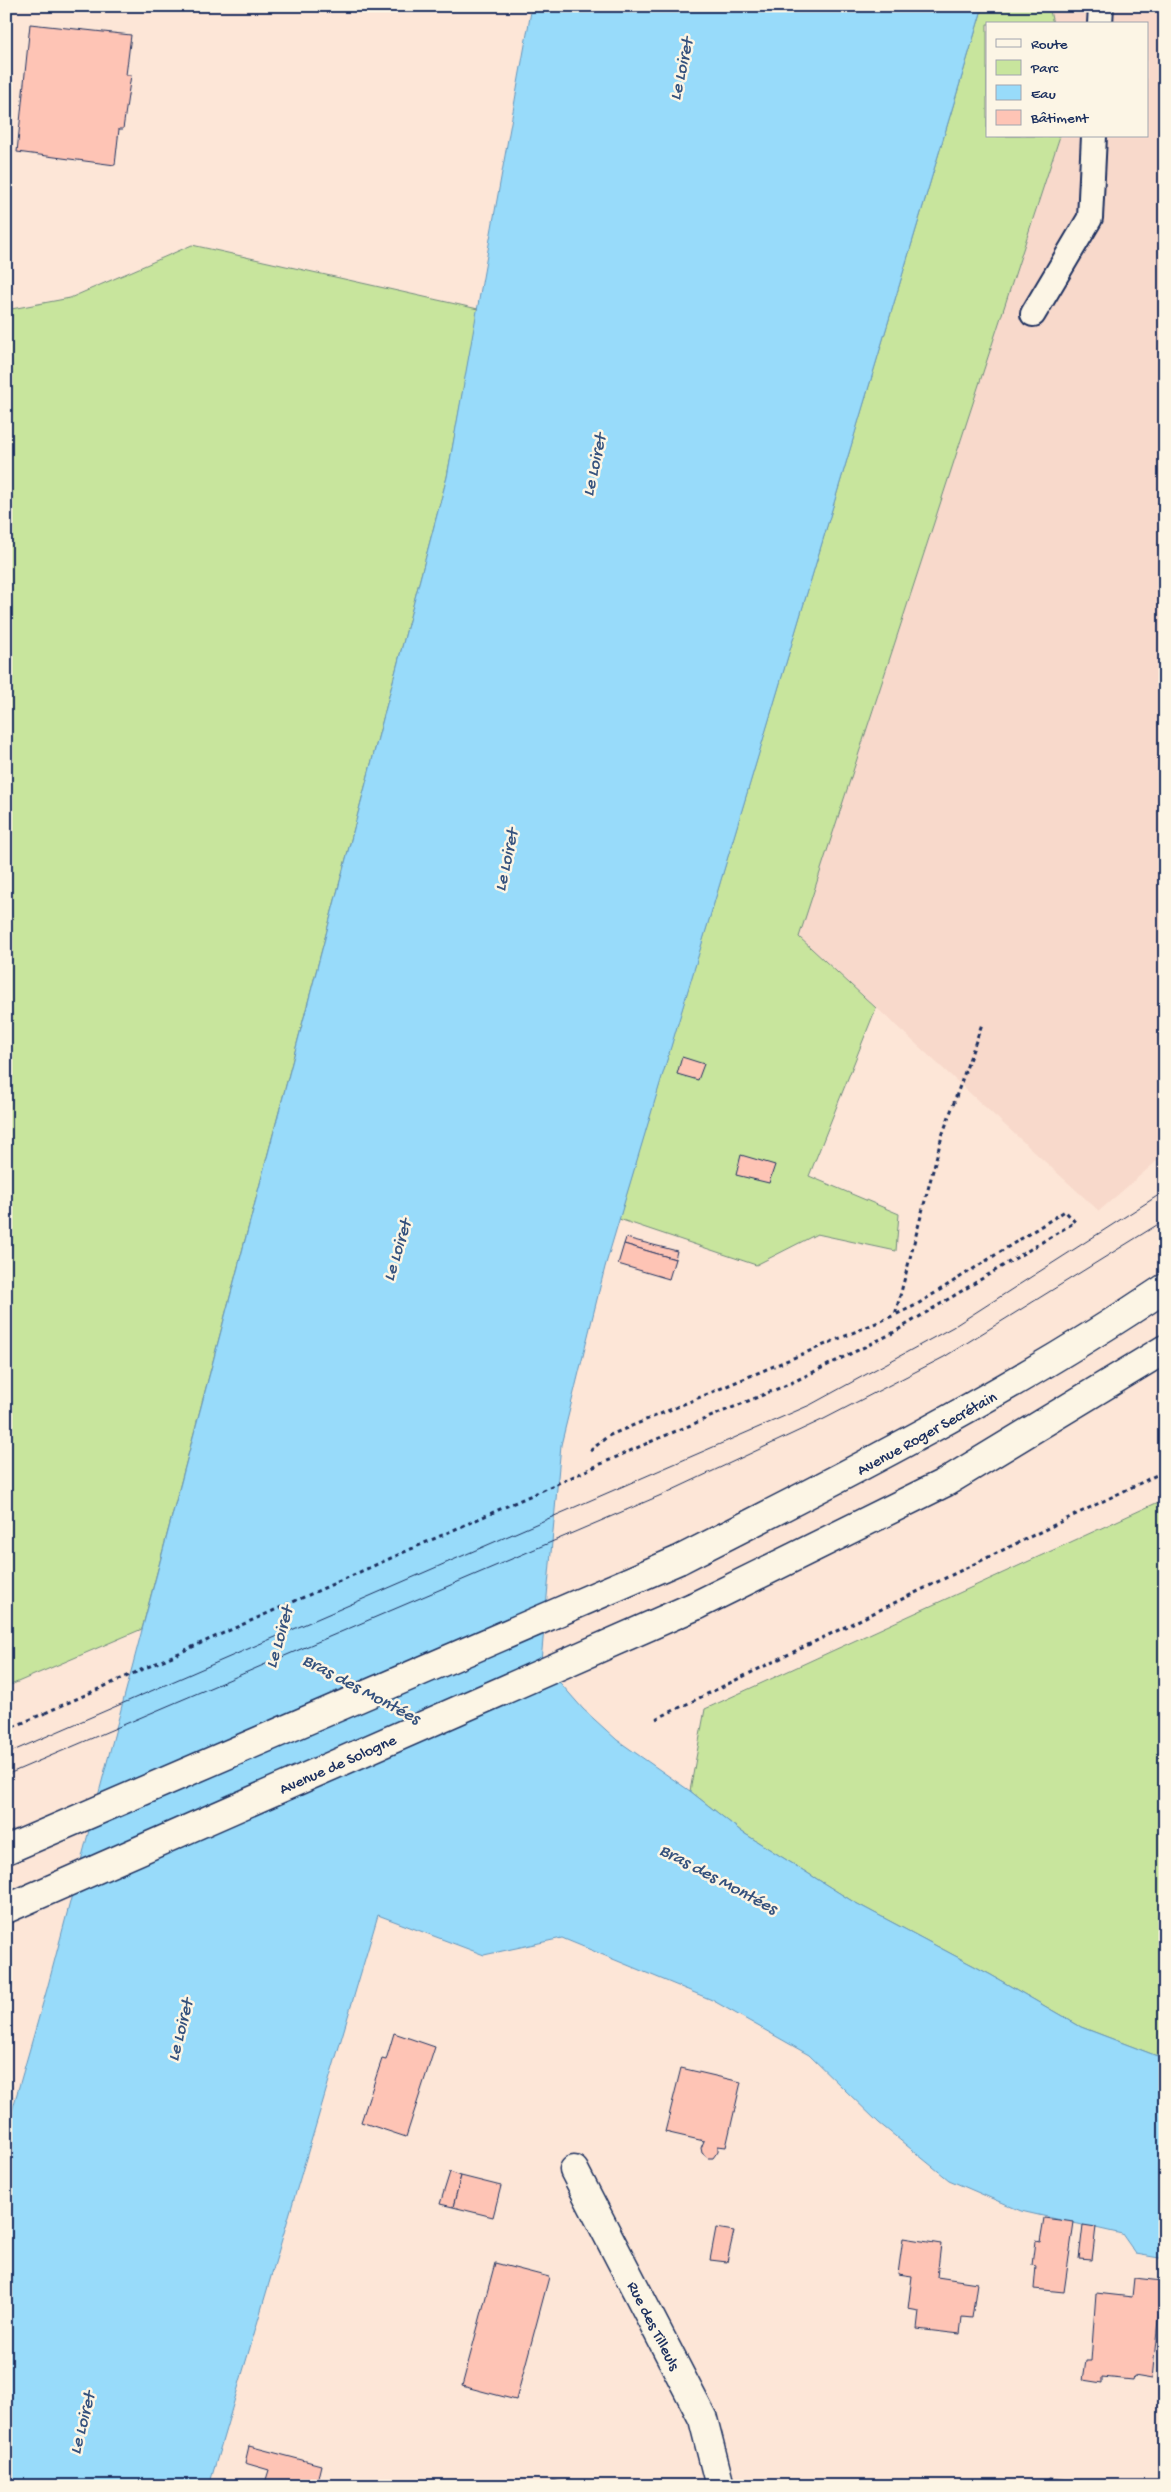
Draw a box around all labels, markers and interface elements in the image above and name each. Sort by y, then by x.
legend [986,22,1148,138]
water label: Le Loiret [666,33,700,103]
text: Route [1031,36,1068,54]
text: Parc [1030,60,1059,78]
text: Eau [1031,86,1056,104]
text: Bâtiment [1030,110,1090,128]
water label: Le Loiret [579,429,613,499]
water label: Le Loiret [491,824,525,894]
water label: Le Loiret [379,1214,419,1284]
street label: Avenue Roger Secrétain [854,1389,1001,1481]
water label: Le Loiret [262,1601,300,1671]
water label: Bras des Montées [298,1650,425,1731]
street label: Avenue de Sologne [277,1732,400,1800]
water label: Bras des Montées [655,1840,782,1921]
water label: Le Loiret [164,1994,200,2064]
street label: Rue des Tilleuls [621,2279,683,2375]
water label: Le Loiret [66,2387,102,2457]

